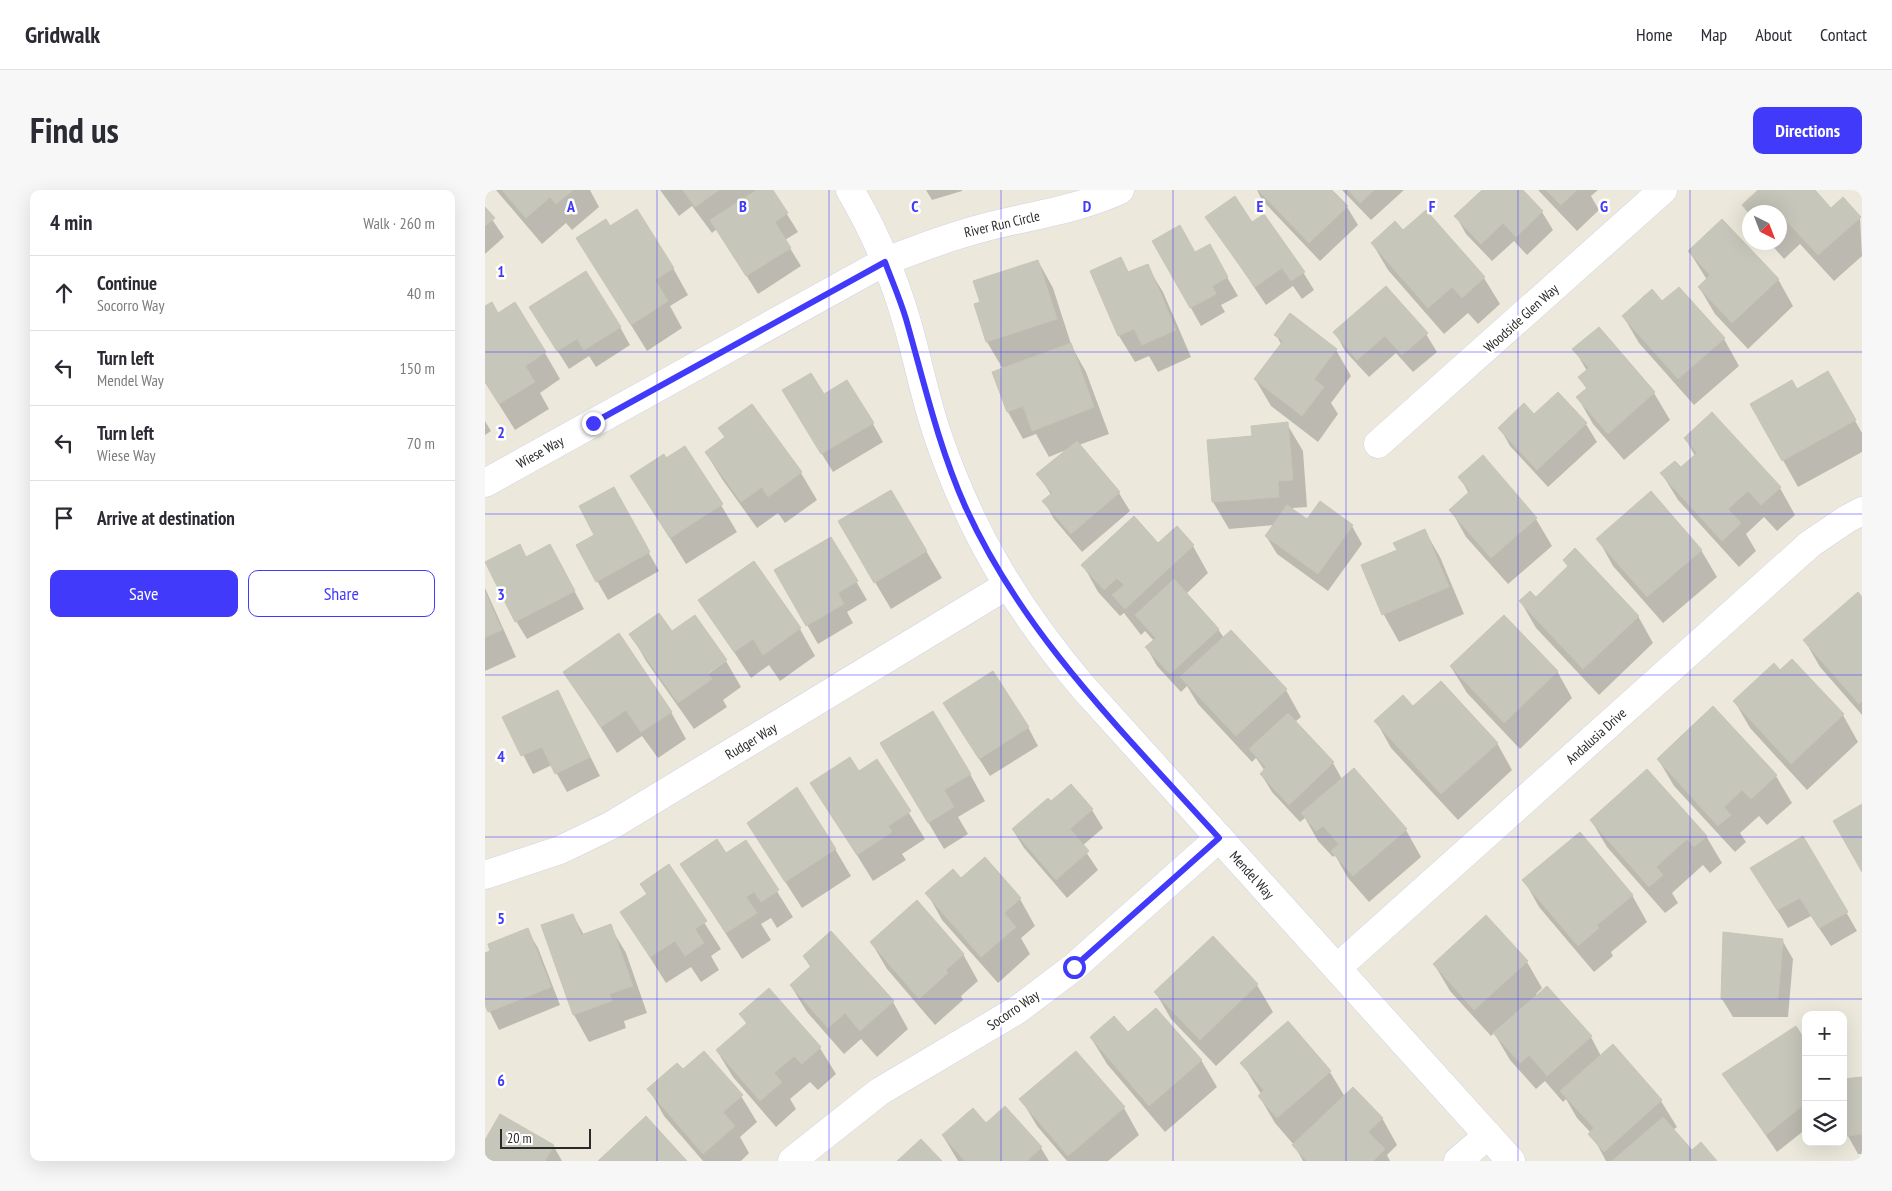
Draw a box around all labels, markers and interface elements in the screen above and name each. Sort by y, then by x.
text: Gridwalk [25,19,100,50]
text: Home [1636,23,1673,46]
text: Map [1701,23,1727,46]
text: About [1755,23,1792,46]
text: Contact [1820,23,1867,46]
text: Find us [30,107,119,153]
button: Directions [1753,107,1862,154]
text: A [566,196,576,216]
text: B [739,196,747,216]
text: C [911,196,919,216]
text: D [1083,196,1092,216]
text: E [1257,196,1264,216]
text: F [1429,196,1436,216]
text: G [1600,196,1608,216]
north arrow [1742,205,1787,250]
street label: River Run Circle [962,207,1042,241]
text: 4 min [50,209,92,236]
text: Walk · 260 m [363,213,435,233]
text: 1 [497,261,505,281]
text: Continue [97,271,157,295]
icon: ahead [50,279,78,307]
street label: Woodside Glen Way [1480,279,1563,356]
text: 40 m [407,283,435,303]
text: Socorro Way [97,295,165,315]
text: Turn left [97,346,154,370]
icon: left [50,354,78,382]
text: 150 m [400,358,435,378]
text: Mendel Way [97,370,164,390]
route end [582,412,605,435]
text: Turn left [97,421,154,445]
text: 2 [497,422,505,442]
icon: left [50,429,78,457]
street label: Wiese Way [513,431,567,472]
text: 70 m [407,433,435,453]
text: Wiese Way [97,445,156,465]
icon: arrive [50,504,78,532]
text: Arrive at destination [97,506,235,530]
button: Save [50,570,238,617]
button: Share [248,570,435,617]
text: 3 [497,584,505,604]
street label: Andalusia Drive [1562,704,1630,768]
street label: Rudger Way [722,718,781,763]
text: 4 [497,746,505,766]
street label: Mendel Way [1226,847,1279,903]
text: 5 [497,908,505,928]
route start [1063,956,1086,979]
street label: Socorro Way [983,986,1043,1034]
map controls [1802,1011,1847,1146]
button: + [1802,1011,1847,1056]
button: − [1802,1056,1847,1101]
text: 6 [497,1070,505,1090]
button: layers [1802,1101,1847,1146]
scale bar [500,1126,591,1149]
text: 20 m [507,1129,532,1147]

